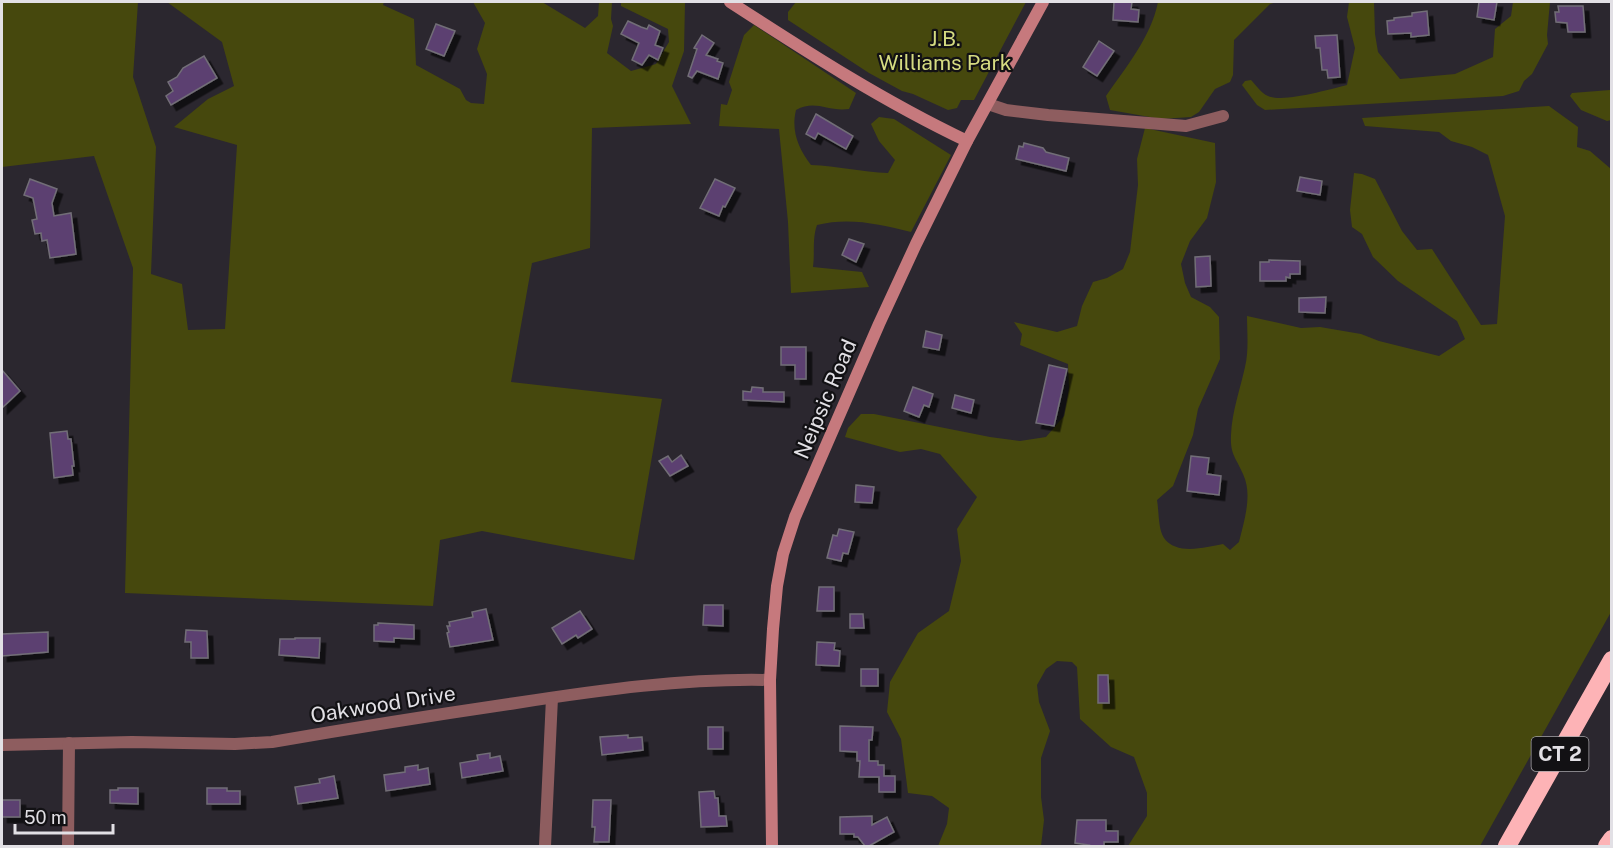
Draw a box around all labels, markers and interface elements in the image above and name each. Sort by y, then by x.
park label: J.B. Williams Park [879,26,1012,75]
street label: Neipsic Road [789,336,861,462]
street label: Oakwood Drive [309,680,457,728]
road number: CT 2 [1532,737,1588,771]
scale bar [15,797,112,835]
text: 50 m [24,807,67,828]

